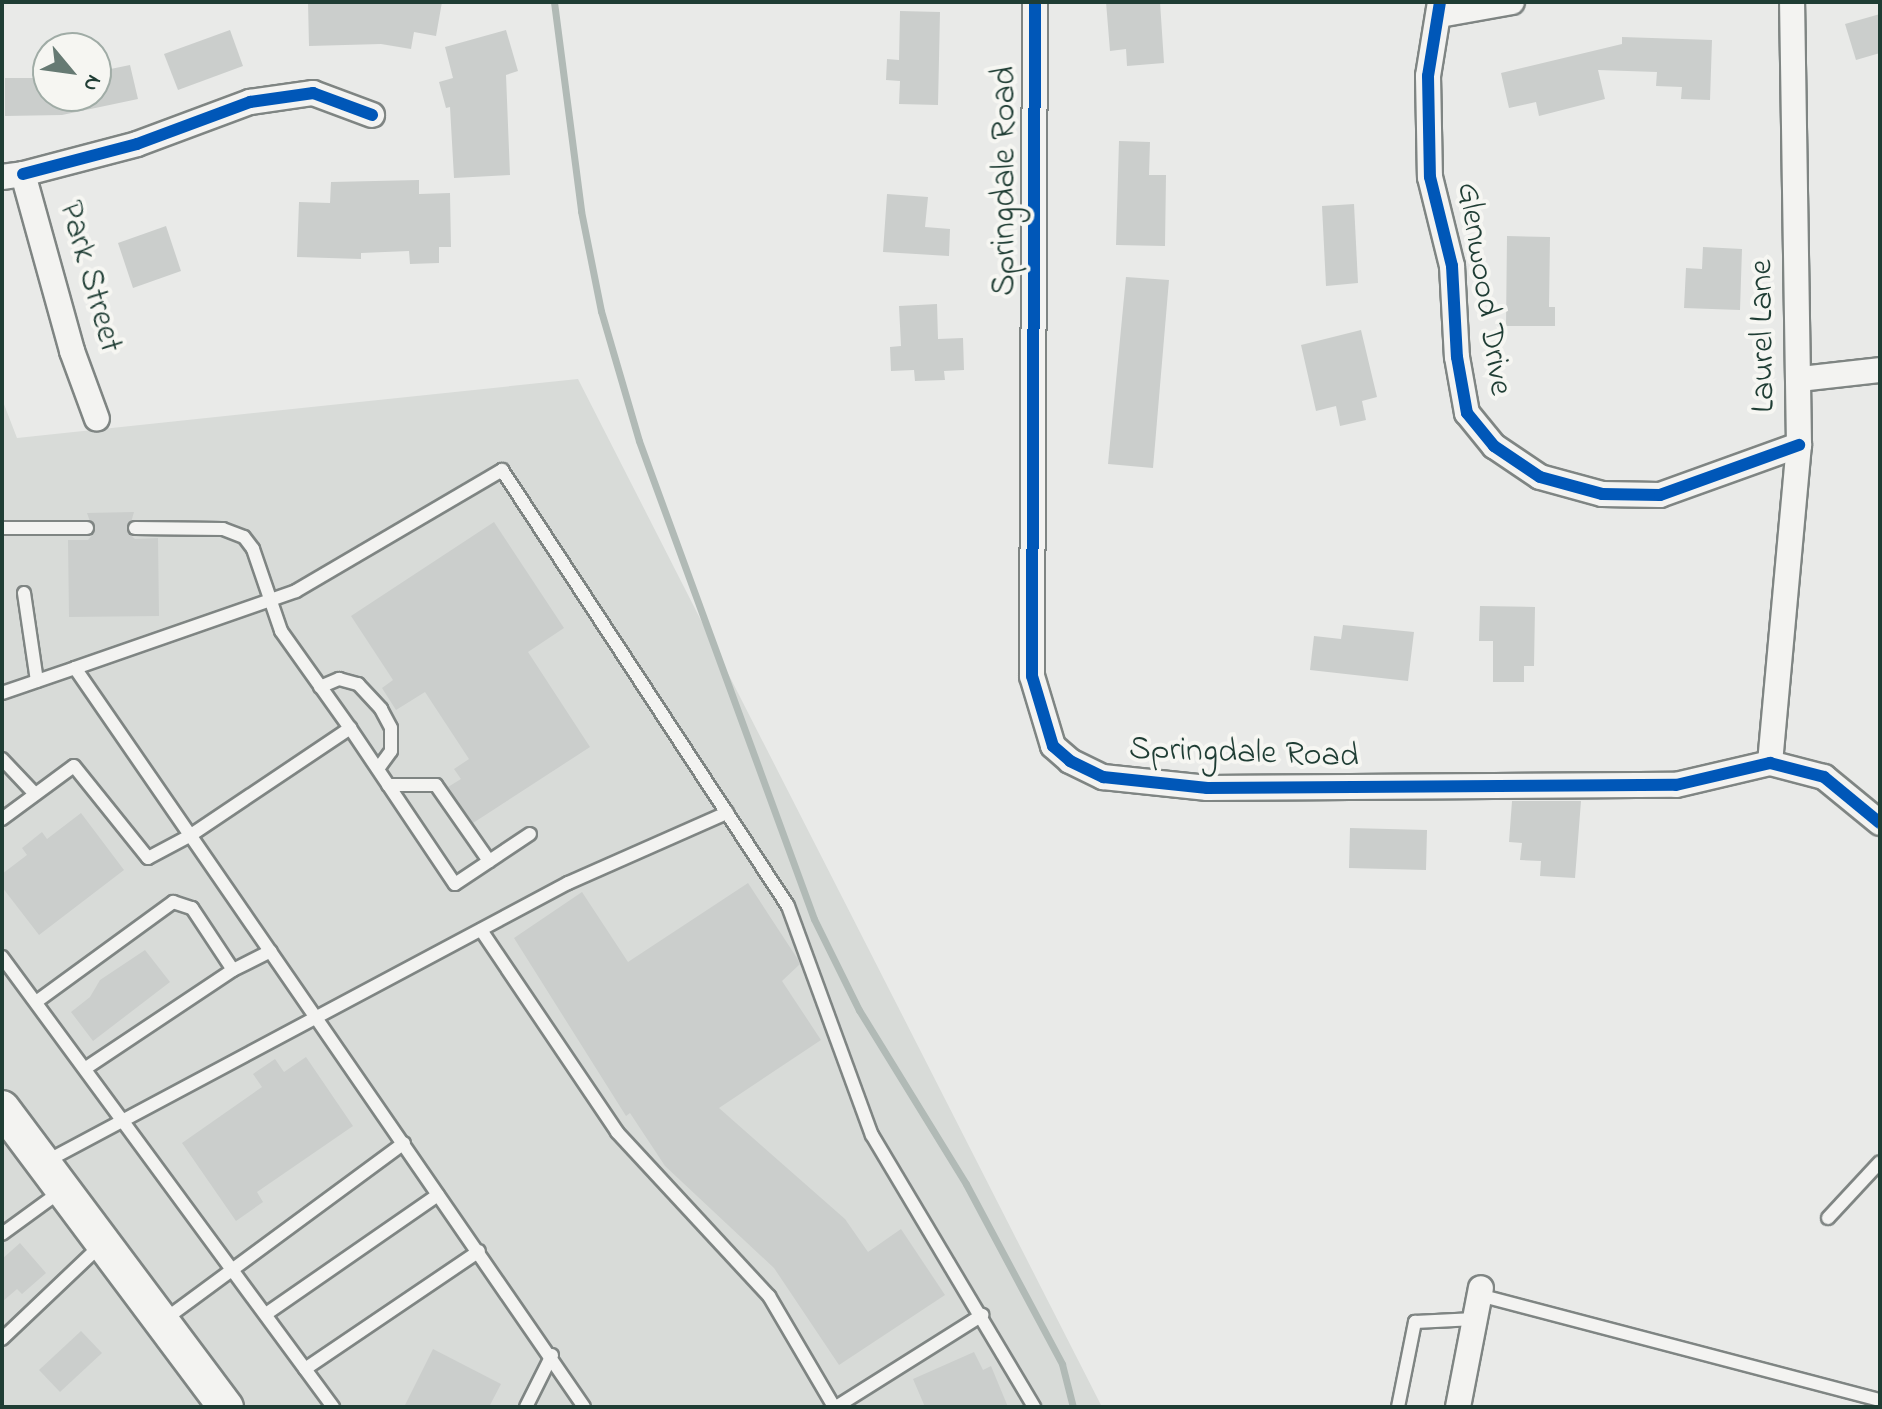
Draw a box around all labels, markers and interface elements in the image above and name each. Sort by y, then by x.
north arrow [32,32,112,112]
street label: Springdale Road [986,66,1026,296]
text: N [74,68,109,97]
street label: Glenwood Drive [1446,180,1520,398]
street label: Park Street [48,197,130,357]
street label: Laurel Lane [1742,259,1786,413]
street label: Springdale Road [1128,730,1360,778]

